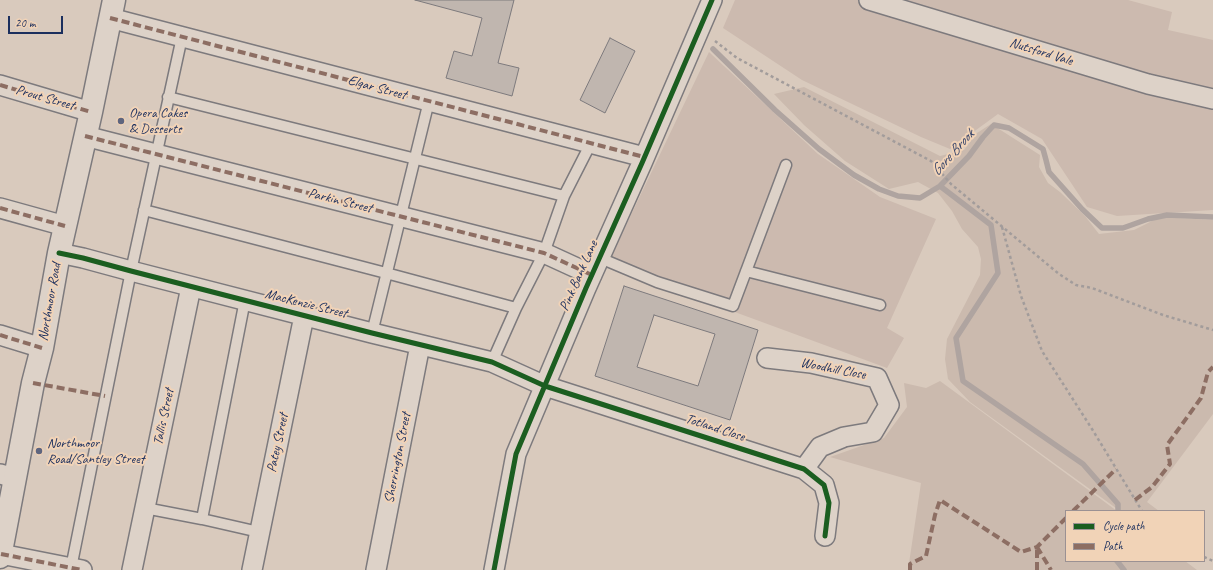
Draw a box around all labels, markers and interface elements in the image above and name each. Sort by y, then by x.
scale bar [10,8,65,34]
text: 20 m [15,15,35,31]
street label: Nutsford Vale [1007,34,1075,70]
street label: Elgar Street [346,72,408,104]
street label: Prout Street [14,82,76,114]
place label: Opera Cakes & Desserts [129,105,187,138]
marker: Opera Cakes & Desserts [116,116,126,126]
water label: Gore Brook [928,126,978,180]
street label: Parkin Street [306,185,374,217]
street label: Pink Bank Lane [556,238,602,314]
street label: Northmoor Road [35,262,65,342]
street label: MacKenzie Street [263,286,349,322]
street label: Woodhill Close [799,354,867,384]
street label: Tallis Street [150,387,178,447]
street label: Sherrington Street [381,411,415,505]
street label: Totland Close [683,411,747,445]
street label: Patey Street [264,412,292,474]
place label: Northmoor Road/Santley Street [47,435,144,468]
marker: Northmoor Road/Santley Street [34,446,44,456]
legend [1065,510,1205,562]
text: Cycle path [1103,518,1145,534]
text: Path [1103,538,1123,554]

